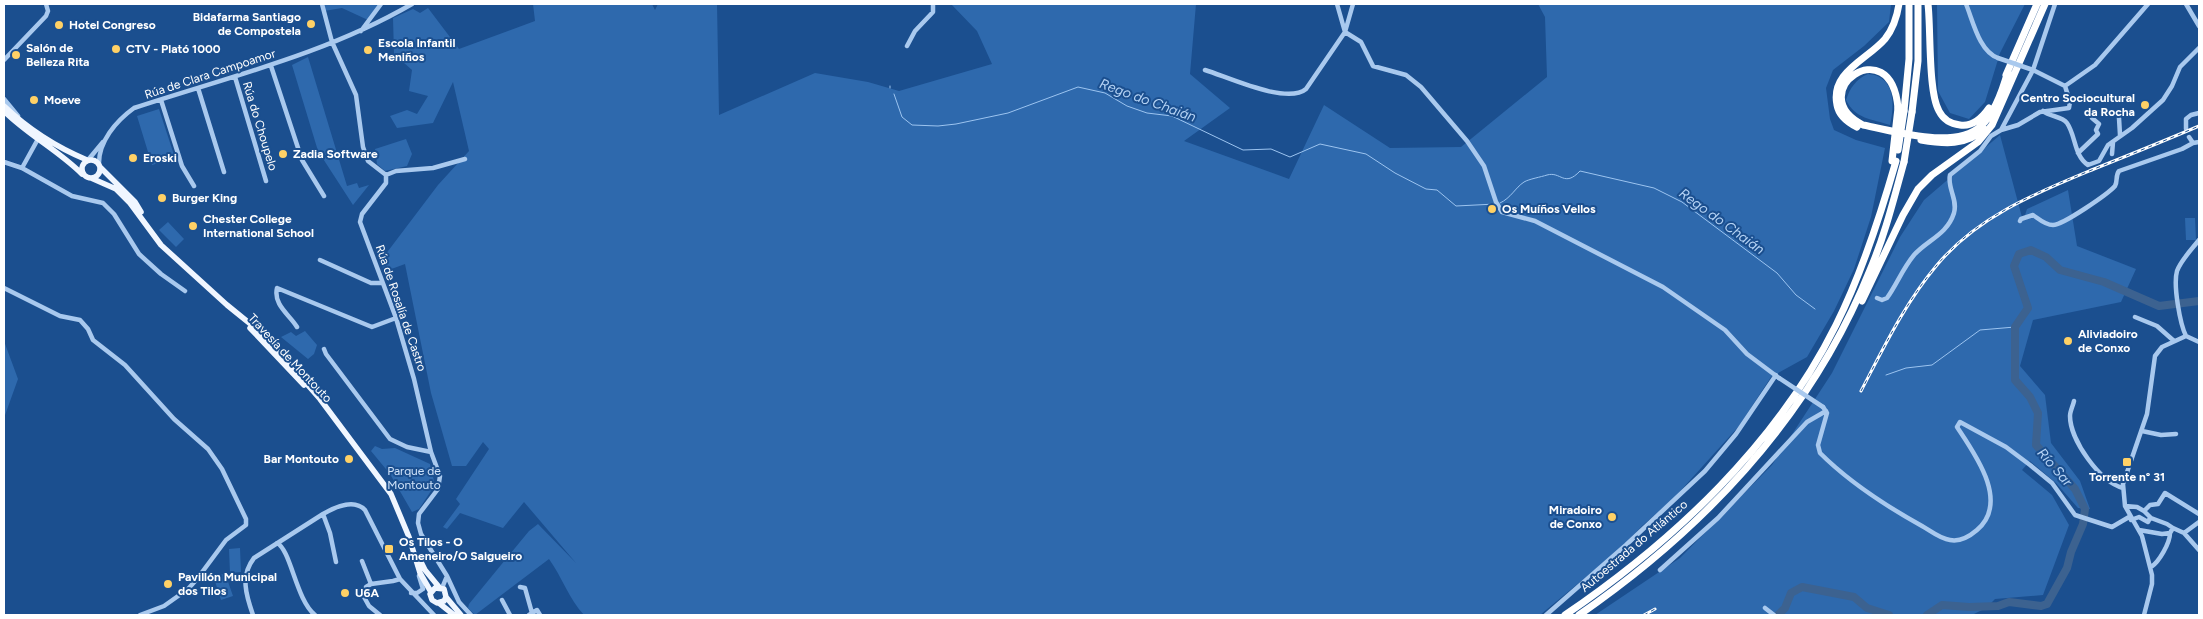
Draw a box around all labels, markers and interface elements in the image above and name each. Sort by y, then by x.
place label: Bidafarma Santiago de Compostela [193,10,301,38]
place label: Hotel Congreso [69,18,156,32]
marker: Bidafarma Santiago de Compostela [305,18,317,30]
marker: Hotel Congreso [53,19,65,31]
place label: Escola Infantil Meniños [378,36,455,64]
place label: Salón de Belleza Rita [26,41,90,69]
place label: CTV - Plató 1000 [126,42,221,56]
marker: CTV - Plató 1000 [110,43,122,55]
marker: Escola Infantil Meniños [362,44,374,56]
street label: Rúa de Clara Campoamor [143,46,277,102]
marker: Salón de Belleza Rita [10,49,22,61]
water label: Rego do Chaián [1097,75,1199,126]
street label: Rúa do Choupelo [240,80,280,172]
place label: Centro Sociocultural da Rocha [2021,91,2135,119]
place label: Moeve [44,93,81,107]
marker: Moeve [28,94,40,106]
marker: Centro Sociocultural da Rocha [2139,99,2151,111]
place label: Zadia Software [293,147,378,161]
marker: Zadia Software [277,148,289,160]
place label: Eroski [143,151,177,165]
marker: Eroski [127,152,139,164]
water label: Rego do Chaián [1676,185,1768,258]
place label: Burger King [172,191,237,205]
marker: Burger King [156,192,168,204]
place label: Os Muíños Vellos [1502,202,1596,216]
marker: Os Muíños Vellos [1486,203,1498,215]
place label: Chester College International School [203,212,314,240]
marker: Chester College International School [187,220,199,232]
street label: Rúa de Rosalía de Castro [373,243,429,373]
street label: Travesía de Montouto [245,311,335,405]
place label: Aliviadoiro de Conxo [2078,327,2138,355]
marker: Aliviadoiro de Conxo [2062,335,2074,347]
water label: Río Sar [2033,445,2077,491]
place label: Bar Montouto [264,452,339,466]
marker: Bar Montouto [343,453,355,465]
marker: Torrente n° 31 [2121,456,2133,468]
park label: Parque de Montouto [387,464,441,492]
place label: Torrente n° 31 [2089,470,2165,484]
street label: Autoestrada do Atlántico [1578,497,1690,595]
place label: Miradoiro de Conxo [1549,503,1602,531]
marker: Miradoiro de Conxo [1606,511,1618,523]
place label: Os Tilos - O Ameneiro/O Salgueiro [399,535,522,563]
marker: Os Tilos - O Ameneiro/O Salgueiro [383,543,395,555]
place label: Pavillón Municipal dos Tilos [178,570,277,598]
marker: Pavillón Municipal dos Tilos [162,578,174,590]
place label: U6A [355,586,379,600]
marker: U6A [339,587,351,599]

